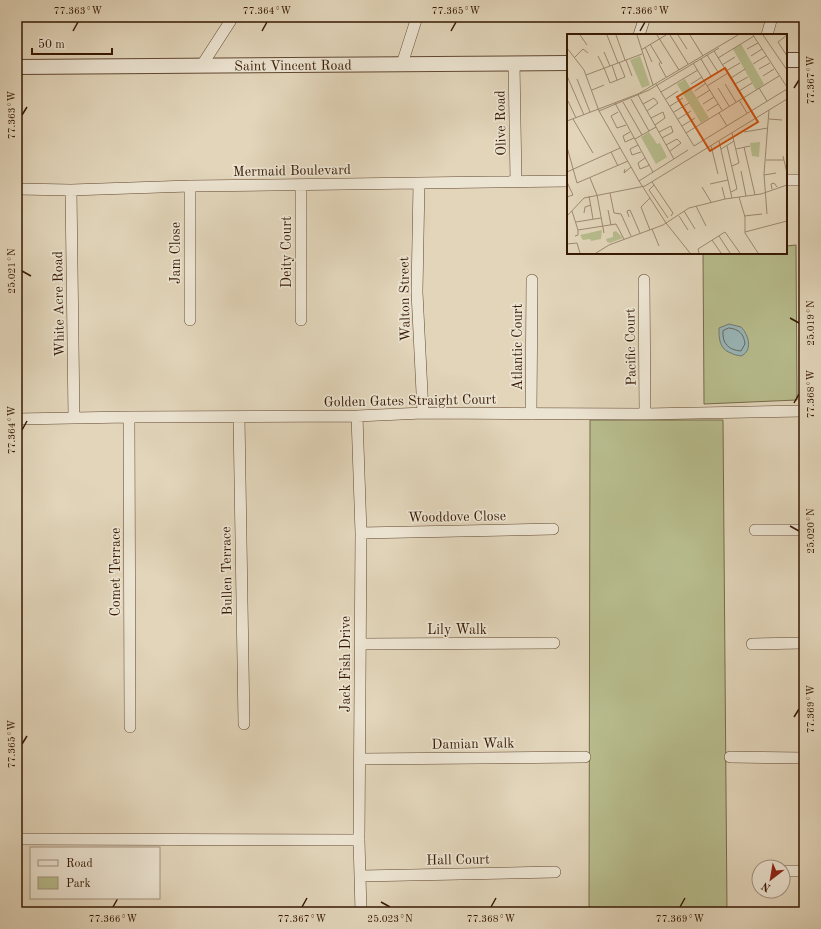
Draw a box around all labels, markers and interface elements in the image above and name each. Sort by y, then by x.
text: 77.363°W [54,6,102,16]
text: 77.364°W [243,6,291,16]
text: 77.365°W [432,6,480,16]
text: 77.366°W [621,6,669,16]
scale bar [32,30,112,56]
inset map [567,34,787,254]
text: 50 m [38,38,65,51]
text: 77.367°W [806,56,816,104]
street label: Saint Vincent Road [234,59,352,73]
street label: Olive Road [493,90,509,156]
text: 77.363°W [7,91,17,139]
street label: Mermaid Boulevard [233,163,351,179]
street label: Deity Court [280,216,294,288]
street label: Jam Close [169,222,183,284]
text: 25.021°N [7,248,17,294]
street label: White Acre Road [51,251,67,357]
street label: Walton Street [397,256,413,342]
text: 25.019°N [806,300,816,346]
street label: Atlantic Court [511,303,525,391]
street label: Pacific Court [623,308,639,386]
text: 77.368°W [806,370,816,418]
street label: Golden Gates Straight Court [323,392,497,410]
text: 77.364°W [7,406,17,454]
text: 25.020°N [806,508,816,554]
street label: Wooddove Close [408,509,506,525]
street label: Bullen Terrace [219,526,235,616]
street label: Comet Terrace [109,527,123,617]
street label: Jack Fish Drive [339,616,353,712]
street label: Lily Walk [427,623,487,637]
text: 77.369°W [806,685,816,733]
text: 77.365°W [7,720,17,768]
street label: Damian Walk [431,736,515,752]
legend [30,847,160,899]
street label: Hall Court [426,852,490,868]
text: Road [66,858,93,870]
north arrow [751,859,791,899]
text: Park [66,878,91,890]
text: N [760,879,773,893]
text: 77.366°W [89,914,137,924]
text: 77.367°W [278,914,326,924]
text: 25.023°N [367,914,413,924]
text: 77.368°W [467,914,515,924]
text: 77.369°W [656,914,704,924]

